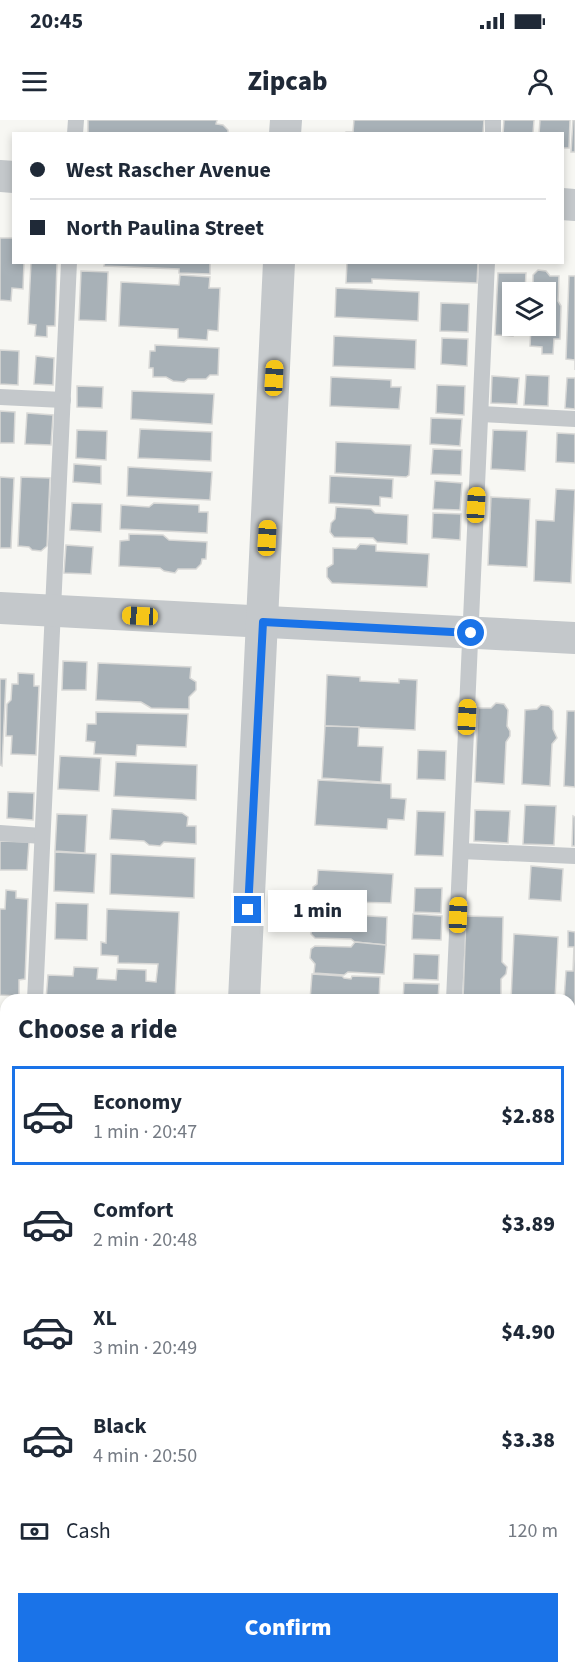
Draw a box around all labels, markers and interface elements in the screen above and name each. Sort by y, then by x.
text: 20:45 [30,5,83,37]
text: Zipcab [247,62,328,101]
icon: menu [18,65,51,98]
icon: person [524,65,557,98]
text: West Rascher Avenue [66,154,271,186]
text: North Paulina Street [66,212,264,244]
map controls [502,282,556,336]
button: layers [502,282,556,336]
car [264,360,284,396]
car [466,487,486,523]
car [257,520,277,556]
car [122,606,158,626]
route start [457,619,484,646]
car [457,699,477,735]
callout: 1 min [269,889,368,931]
route end [234,896,261,923]
text: 1 min [293,897,342,925]
car [448,897,468,933]
text: Choose a ride [18,1010,178,1049]
text: Economy [93,1086,182,1118]
icon: car [21,1089,75,1143]
text: $2.88 [501,1100,555,1132]
text: 1 min · 20:47 [93,1118,197,1146]
text: Comfort [93,1194,174,1226]
icon: car [21,1197,75,1251]
text: $3.89 [501,1208,555,1240]
text: 2 min · 20:48 [93,1226,197,1254]
text: XL [93,1302,117,1334]
icon: car [21,1305,75,1359]
text: $4.90 [501,1316,555,1348]
text: 3 min · 20:49 [93,1334,197,1362]
text: Black [93,1410,147,1442]
icon: car [21,1413,75,1467]
text: $3.38 [501,1424,555,1456]
text: 4 min · 20:50 [93,1442,197,1470]
icon: cash [18,1515,51,1548]
text: Cash [66,1515,111,1547]
text: 120 m [508,1517,558,1545]
button: Confirm [18,1593,558,1662]

